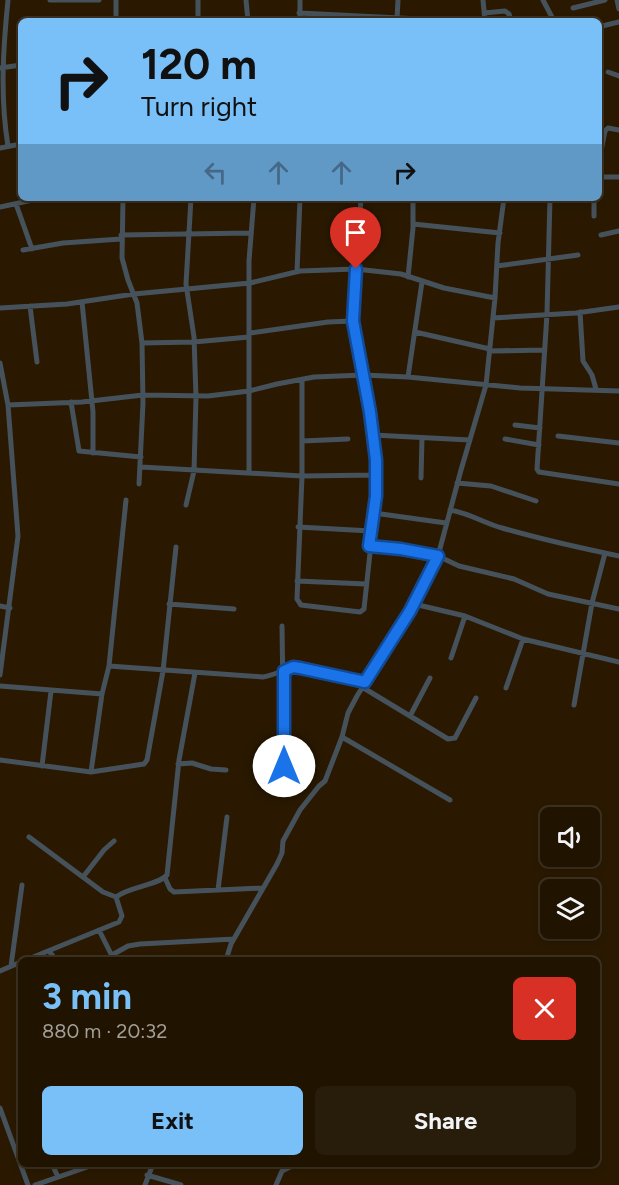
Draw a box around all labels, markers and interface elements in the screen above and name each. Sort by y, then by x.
text: 120 m [141,39,257,90]
icon: right [42,42,120,120]
text: Turn right [141,90,257,123]
icon: left [199,156,232,189]
icon: ahead [262,156,295,189]
icon: ahead [325,156,358,189]
icon: right [388,156,421,189]
pin [330,207,381,269]
icon: arrive [339,216,372,249]
position arrow [252,734,316,798]
map controls [540,807,600,939]
button: sound [540,807,600,867]
button: layers [540,879,600,939]
text: 3 min [42,975,132,1018]
button: close [513,977,576,1040]
text: 880 m · 20:32 [42,1019,167,1043]
button: Exit [42,1086,303,1155]
button: Share [315,1086,576,1155]

